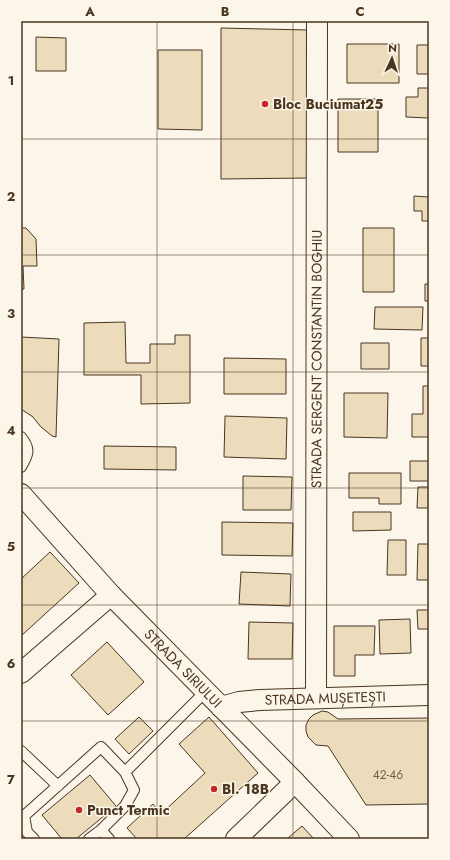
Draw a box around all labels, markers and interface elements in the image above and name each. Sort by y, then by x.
text: A [84,2,95,21]
text: B [221,2,230,21]
text: C [355,2,365,21]
north arrow [372,38,412,78]
text: N [388,40,397,56]
text: 1 [8,71,14,90]
place label: Bloc Buciumat25 [273,94,383,114]
marker: Bloc Buciumat25 [260,99,270,109]
text: 2 [7,187,15,206]
street label: STRADA SERGENT CONSTANTIN BOGHIU [306,230,327,488]
text: 3 [7,304,15,323]
text: 4 [6,421,16,440]
text: 5 [7,537,15,556]
street label: STRADA SIRIULUI [140,624,226,712]
text: 6 [7,654,16,673]
street label: STRADA MUȘETEȘTI [264,686,386,710]
house number: 42-46 [373,766,403,784]
text: 7 [7,770,15,789]
place label: Bl. 18B [222,779,269,799]
marker: Bl. 18B [209,784,219,794]
place label: Punct Termic [87,800,170,820]
marker: Punct Termic [74,805,84,815]

